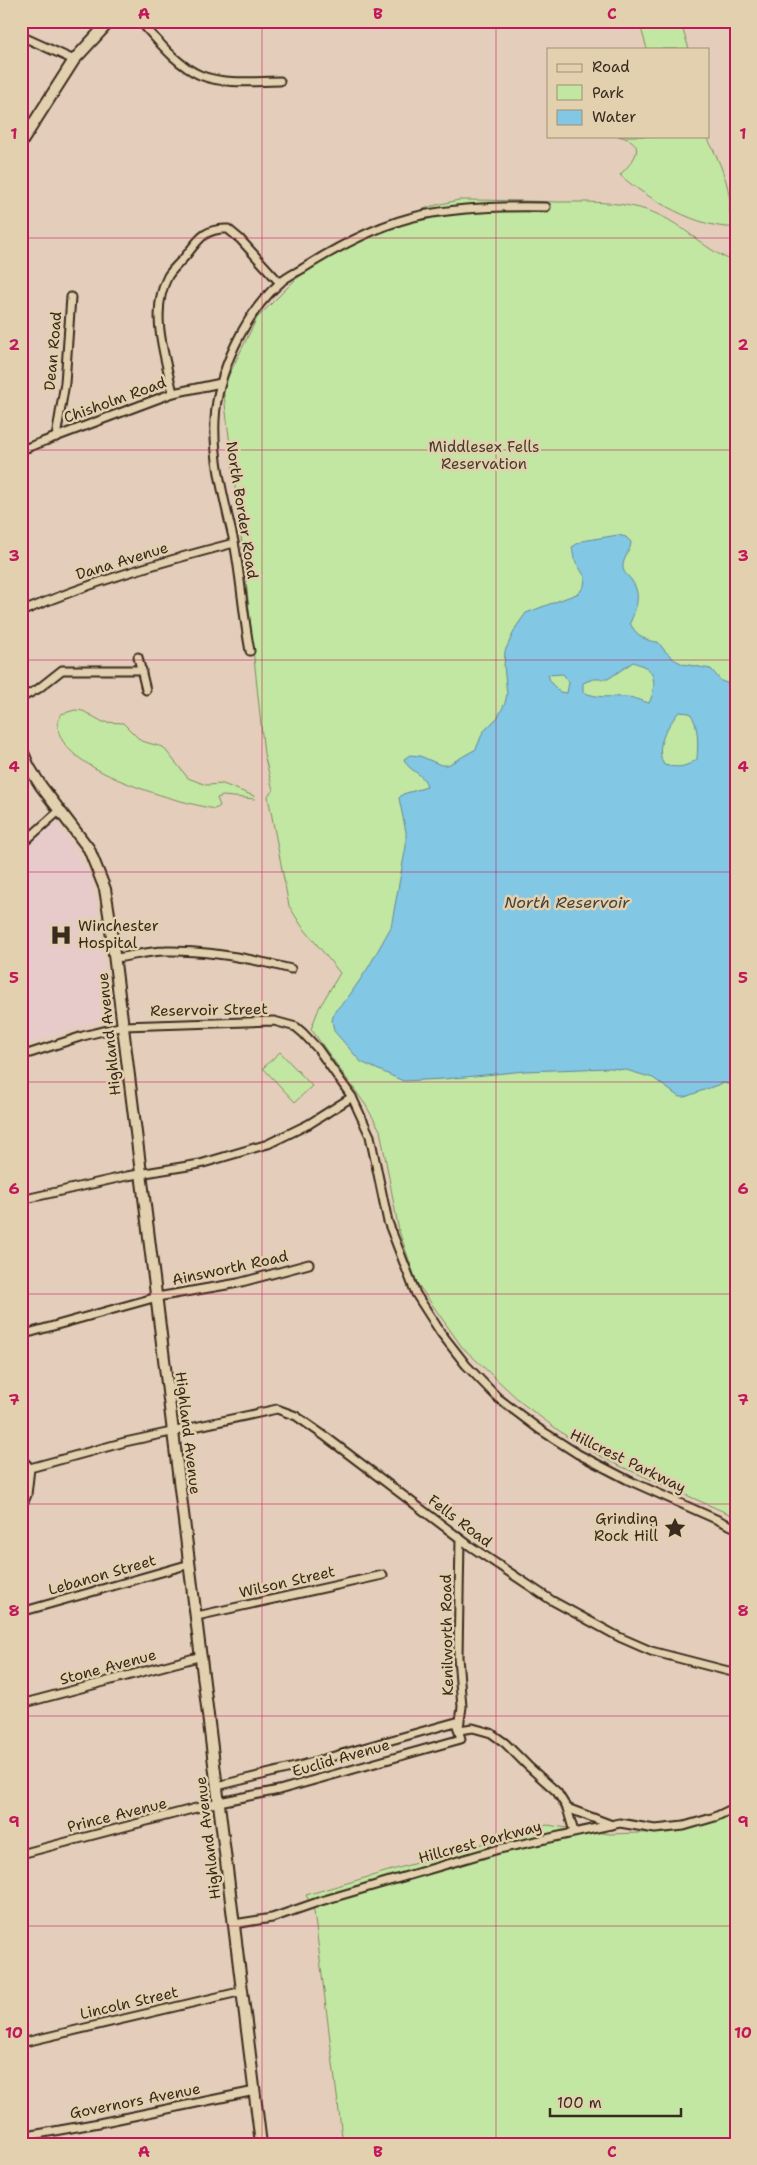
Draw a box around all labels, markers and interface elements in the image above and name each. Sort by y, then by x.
text: A [138,3,150,24]
text: B [373,3,383,24]
text: C [607,3,617,24]
legend [547,48,710,138]
text: Road [592,57,630,77]
text: Park [592,83,624,103]
text: Water [592,107,636,127]
text: 1 [10,123,18,144]
text: 1 [739,123,747,144]
street label: Dean Road [40,310,66,391]
text: 2 [8,334,20,355]
text: 2 [737,334,749,355]
street label: Chisholm Road [61,372,169,428]
park label: Middlesex Fells Reservation [428,437,540,474]
street label: North Border Road [221,440,263,581]
street label: Dana Avenue [73,537,171,585]
text: 3 [8,545,20,566]
text: 3 [737,545,749,566]
text: 4 [8,756,20,777]
text: 4 [737,756,749,777]
water label: North Reservoir [504,892,630,913]
place label: Winchester Hospital [78,916,159,953]
hospital icon: Winchester Hospital [48,922,74,948]
text: 5 [9,967,19,988]
text: 5 [738,967,748,988]
street label: Highland Avenue [93,971,125,1097]
street label: Reservoir Street [150,999,268,1021]
text: 6 [8,1178,20,1199]
text: 6 [737,1178,749,1199]
street label: Ainsworth Road [170,1246,290,1290]
street label: Highland Avenue [171,1370,205,1496]
text: 7 [8,1389,20,1410]
text: 7 [737,1389,749,1410]
street label: Hillcrest Parkway [567,1424,689,1498]
street label: Fells Road [424,1490,496,1552]
place label: Grinding Rock Hill [594,1509,658,1546]
place icon: Grinding Rock Hill [662,1515,688,1541]
street label: Lebanon Street [46,1550,158,1600]
street label: Wilson Street [237,1561,337,1603]
street label: Kenilworth Road [436,1573,458,1696]
text: 8 [8,1600,20,1621]
text: 8 [737,1600,749,1621]
street label: Stone Avenue [58,1645,158,1689]
street label: Euclid Avenue [290,1735,392,1781]
street label: Highland Avenue [191,1775,225,1901]
street label: Prince Avenue [65,1793,169,1837]
text: 9 [8,1811,20,1832]
text: 9 [737,1811,749,1832]
street label: Hillcrest Parkway [416,1816,544,1868]
street label: Lincoln Street [78,1982,180,2024]
text: 10 [5,2022,23,2043]
text: 10 [734,2022,752,2043]
street label: Governors Avenue [68,2079,202,2123]
scale bar [550,2085,681,2117]
text: 100 m [557,2093,602,2113]
text: A [138,2141,150,2162]
text: B [373,2141,383,2162]
text: C [607,2141,617,2162]

